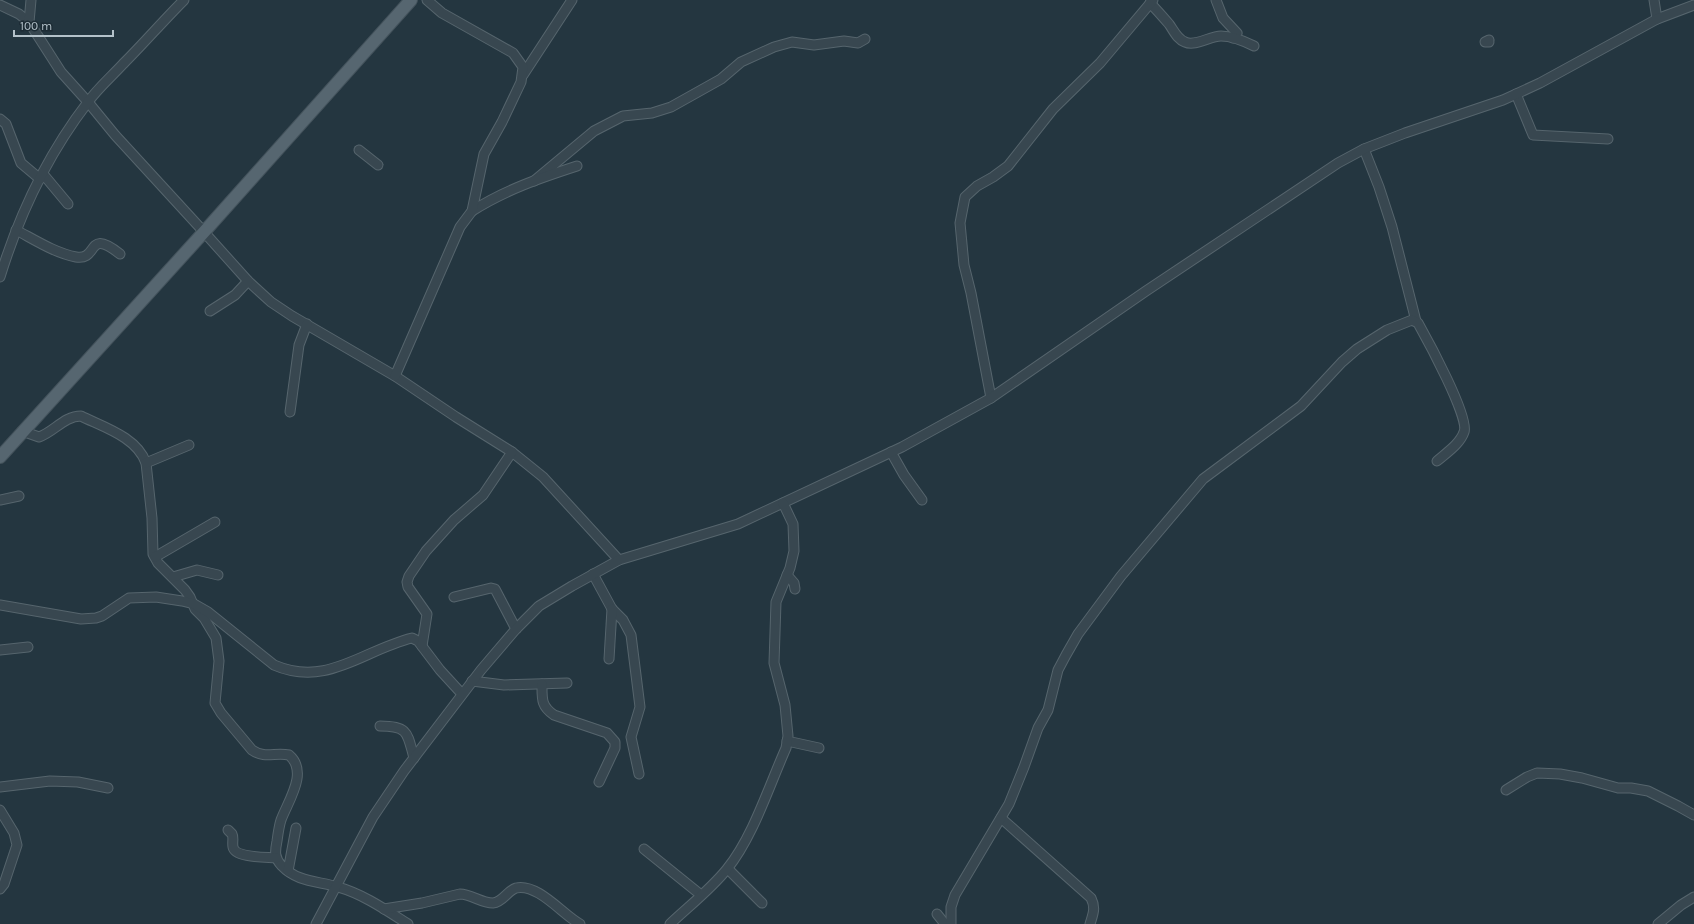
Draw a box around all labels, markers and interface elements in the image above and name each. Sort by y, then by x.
scale bar [14,12,113,38]
text: 100 m [20,19,52,33]

